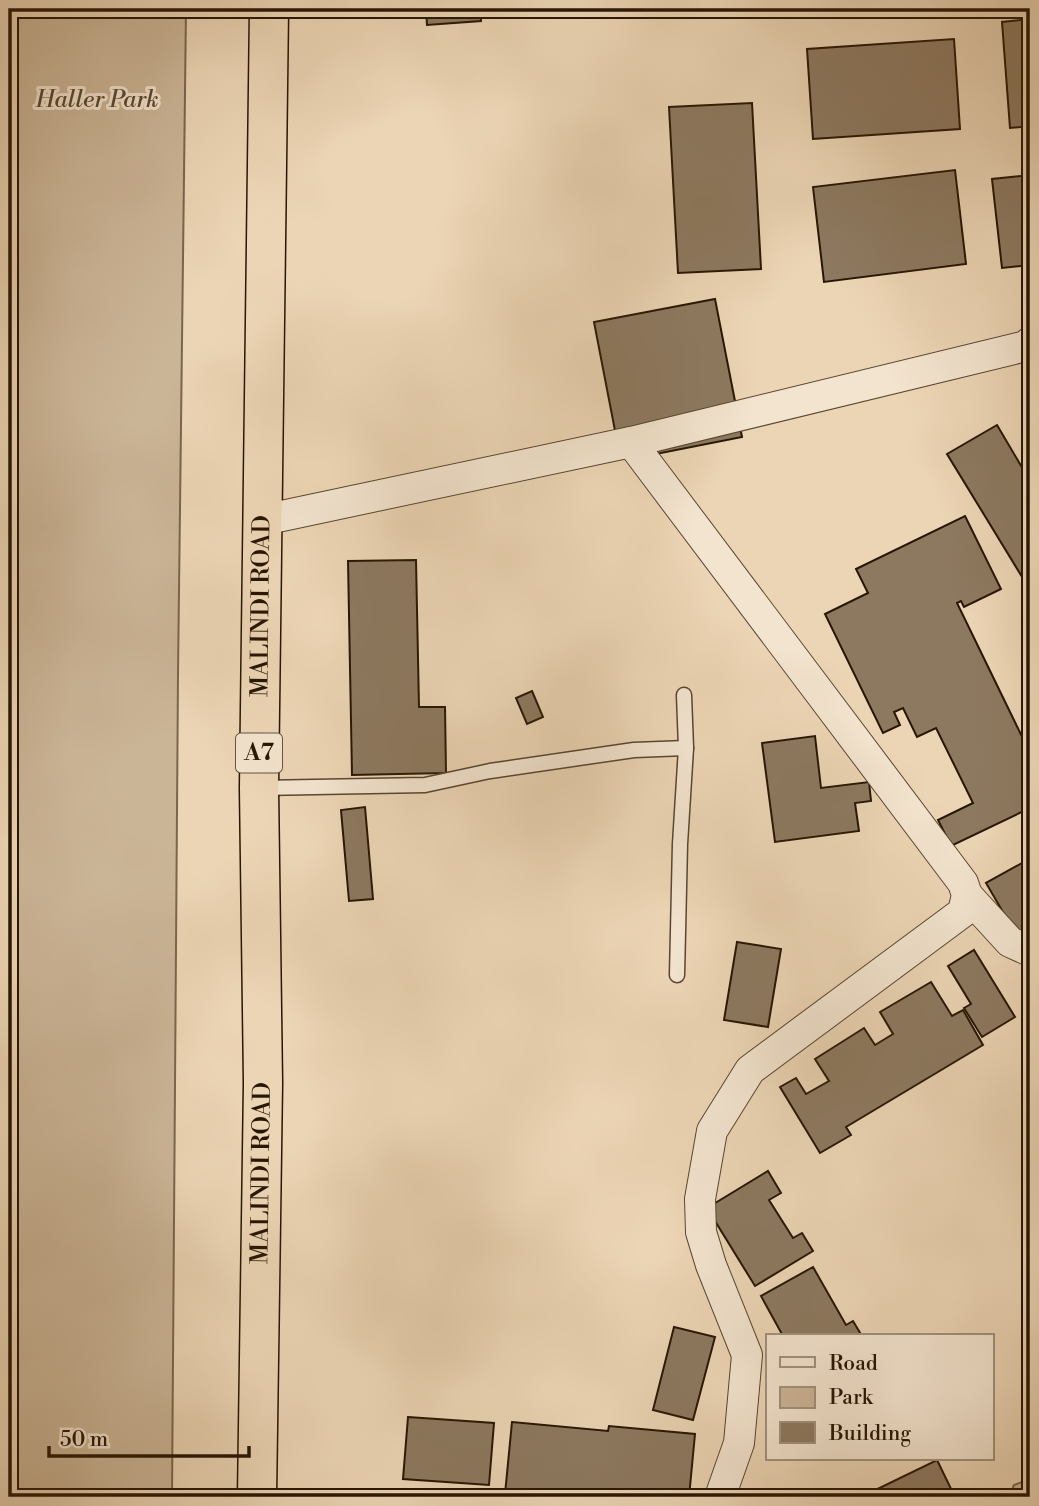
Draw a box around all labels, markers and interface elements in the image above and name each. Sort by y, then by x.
park label: Haller Park [34,85,159,115]
street label: MALINDI ROAD [245,515,278,697]
road number: A7 [236,734,282,772]
street label: MALINDI ROAD [245,1082,278,1264]
legend [766,1334,993,1460]
text: Road [829,1351,878,1377]
text: Park [829,1385,874,1411]
scale bar [49,1415,248,1459]
text: Building [828,1421,911,1447]
text: 50 m [60,1427,108,1453]

